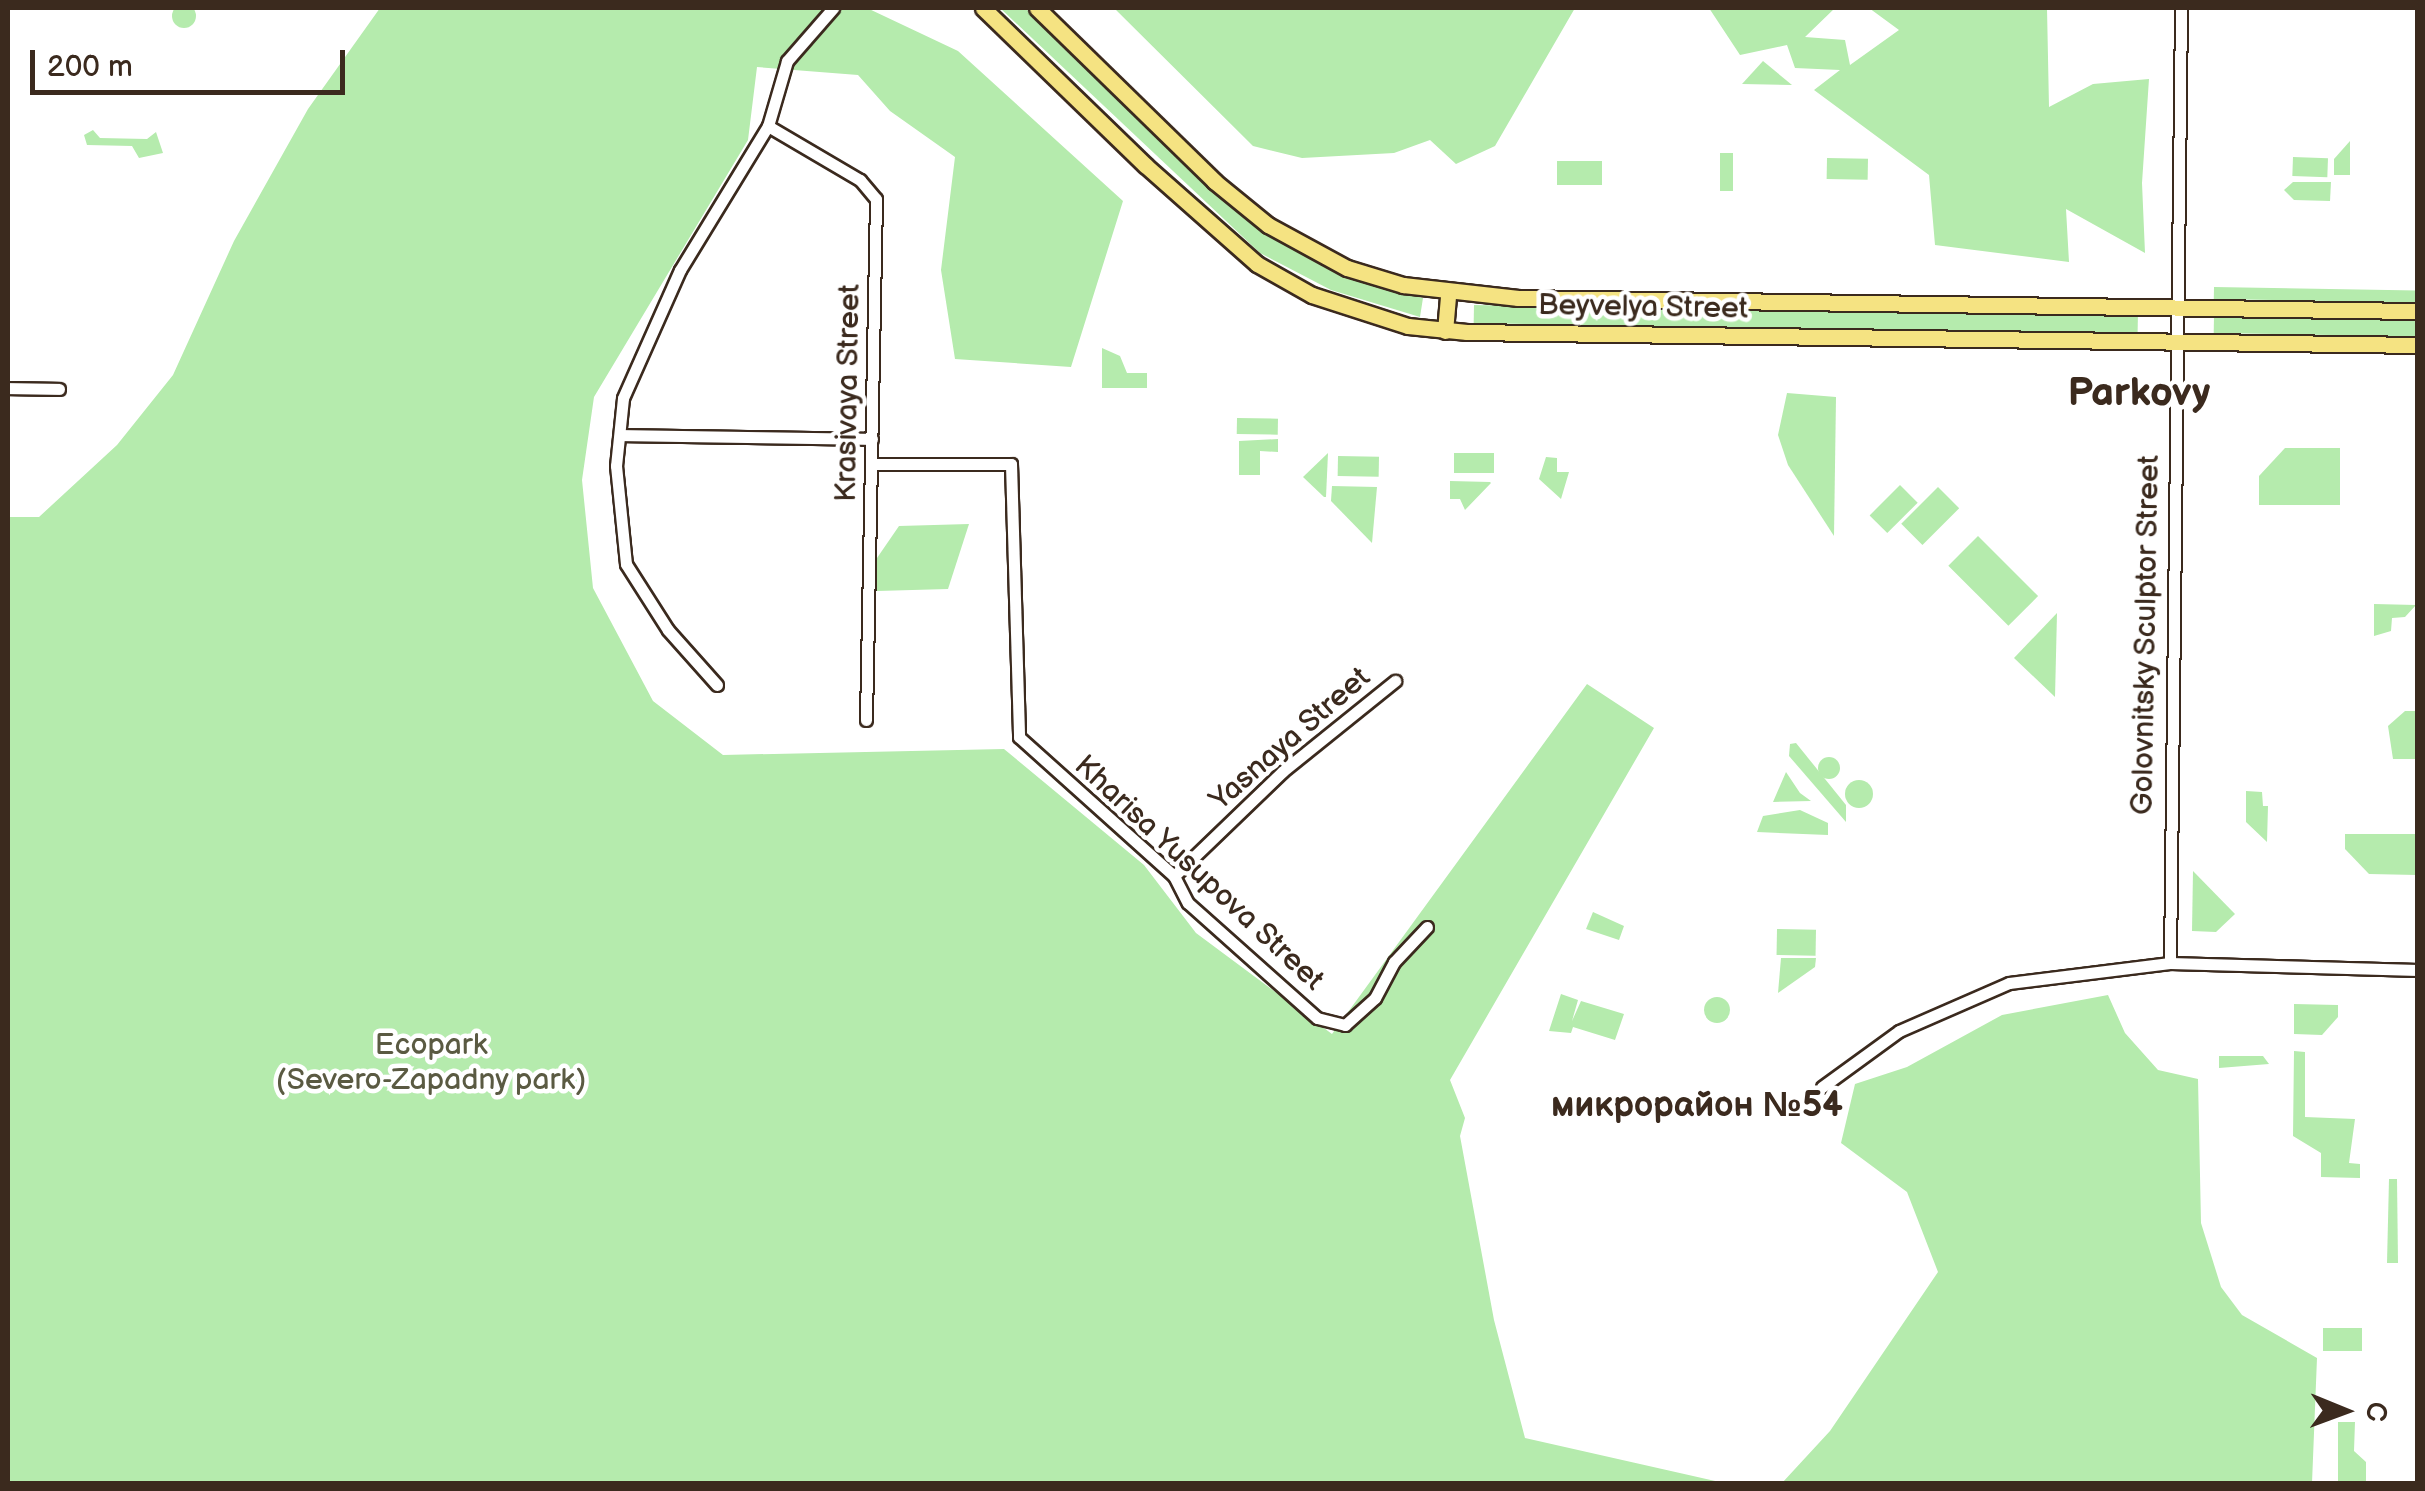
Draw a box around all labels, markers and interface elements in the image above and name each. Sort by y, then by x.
scale bar [35,30,350,92]
text: 200 m [47,49,133,85]
street label: Krasivaya Street [828,283,868,503]
street label: Beyvelya Street [1537,287,1749,327]
district label: Parkovy [2068,369,2210,417]
street label: Golovnitsky Sculptor Street [2125,453,2167,817]
street label: Yasnaya Street [1202,660,1378,818]
street label: Kharisa Yusupova Street [1066,747,1332,999]
park label: Ecopark (Severo-Zapadny park) [275,1027,587,1098]
district label: микрорайон №54 [1551,1085,1843,1127]
north arrow [2295,1361,2395,1461]
text: С [2359,1402,2392,1422]

